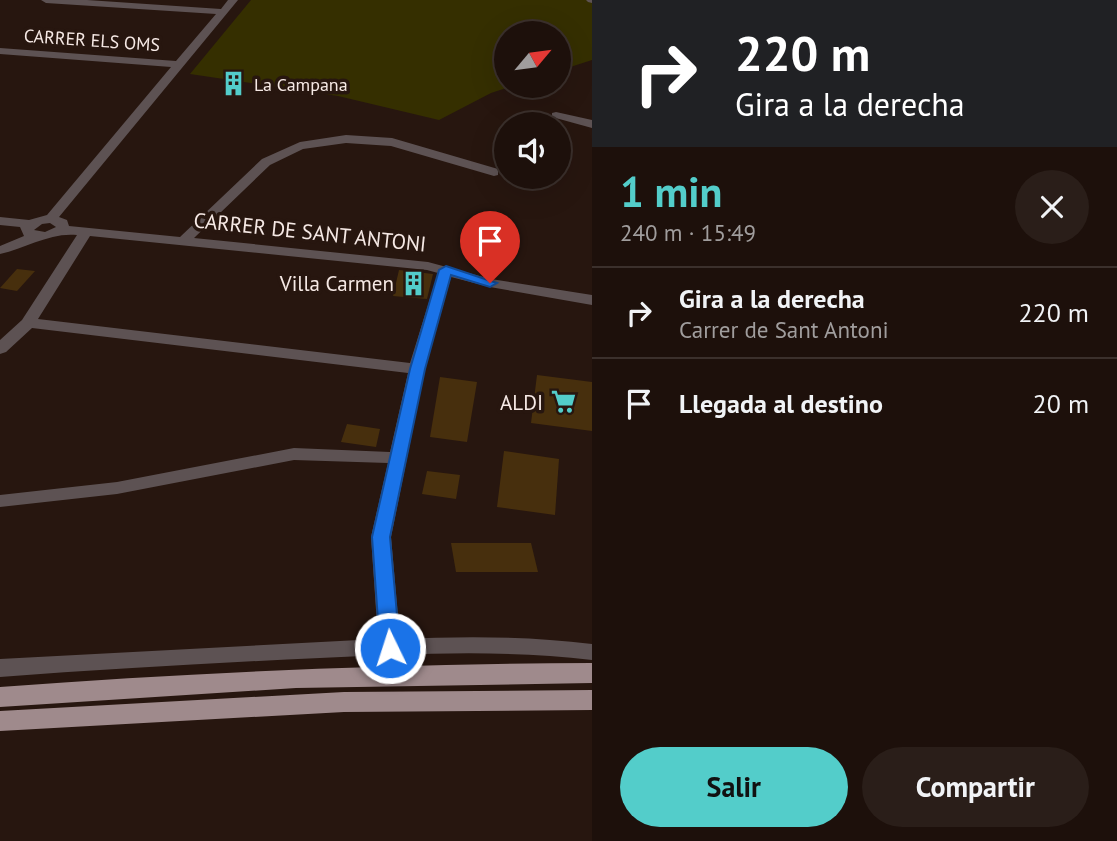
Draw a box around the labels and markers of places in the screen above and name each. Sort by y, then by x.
building icon: La Campana [220,70,248,98]
place label: La Campana [254,73,348,96]
pin [460,211,520,283]
building icon: Villa Carmen [400,269,428,297]
place label: Villa Carmen [279,270,394,297]
supermarket icon: ALDI [549,388,577,416]
place label: ALDI [500,389,543,416]

